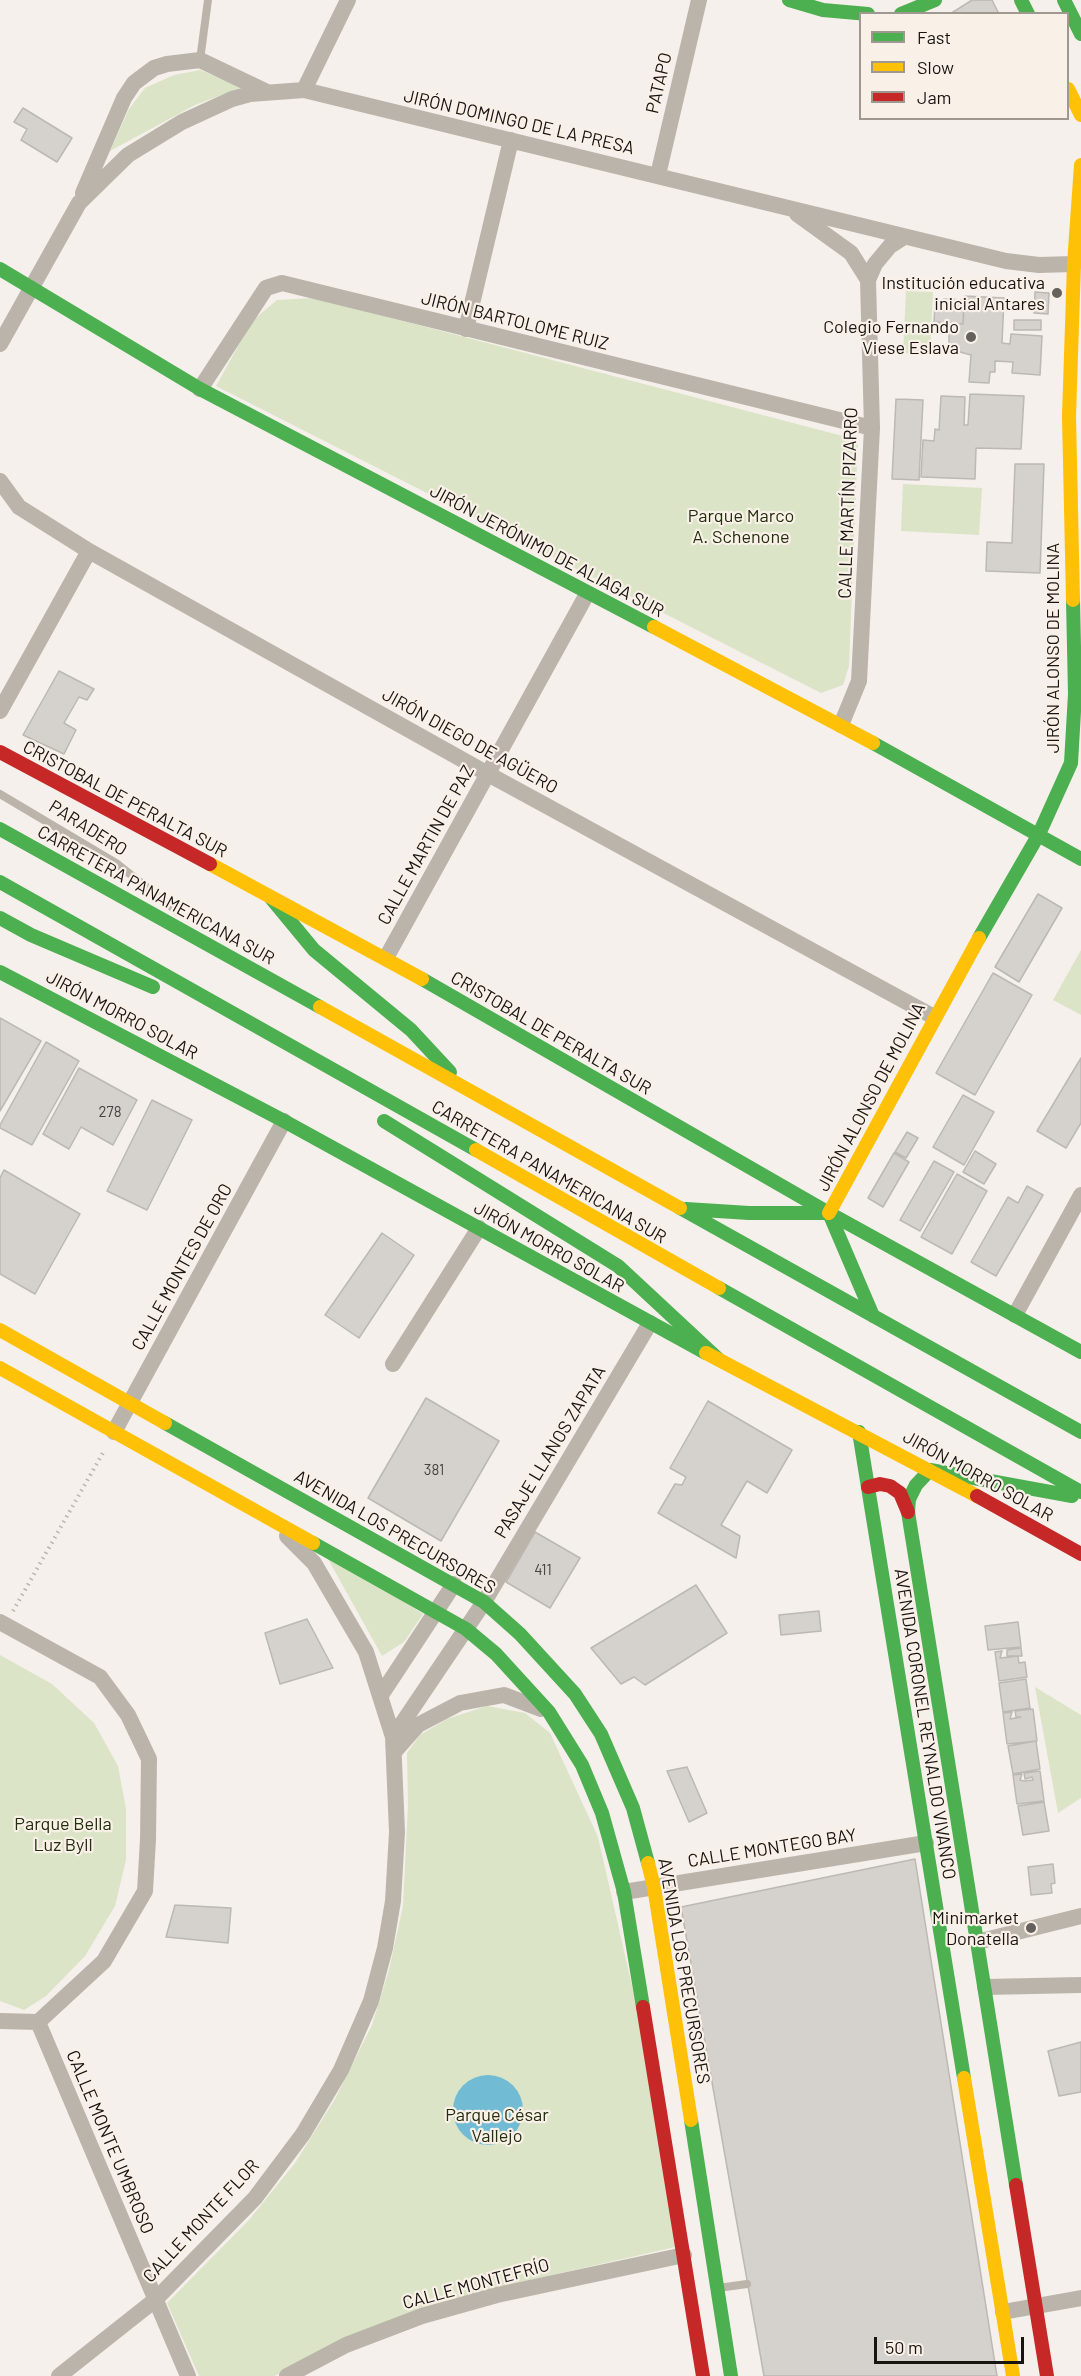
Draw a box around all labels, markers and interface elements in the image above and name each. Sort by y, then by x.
legend [859,12,1069,120]
text: Fast [917,26,951,48]
street label: PATAPO [642,50,676,116]
text: Slow [917,56,954,78]
street label: JIRÓN DOMINGO DE LA PRESA [402,85,636,159]
text: Jam [917,86,951,108]
place label: Institución educativa inicial Antares [882,272,1045,314]
marker: Institución educativa inicial Antares [1050,286,1064,300]
street label: JIRÓN BARTOLOME RUIZ [419,287,611,355]
place label: Colegio Fernando Viese Eslava [823,316,959,358]
marker: Colegio Fernando Viese Eslava [964,330,978,344]
street label: CALLE MARTÍN PIZARRO [834,407,862,599]
street label: JIRÓN JERÓNIMO DE ALIAGA SUR [426,480,668,622]
park label: Parque Marco A. Schenone [688,505,794,548]
street label: JIRÓN ALONSO DE MOLINA [1042,543,1064,753]
street label: JIRÓN DIEGO DE AGÜERO [378,684,562,798]
street label: CRISTOBAL DE PERALTA SUR [19,736,231,862]
street label: CALLE MARTIN DE PAZ [373,761,479,929]
street label: PARADERO [45,796,131,860]
street label: CARRETERA PANAMERICANA SUR [34,821,278,969]
street label: JIRÓN MORRO SOLAR [43,966,201,1064]
street label: CRISTOBAL DE PERALTA SUR [447,967,655,1099]
street label: JIRÓN ALONSO DE MOLINA [812,999,930,1195]
street label: CARRETERA PANAMERICANA SUR [428,1096,670,1248]
house number: 278 [99,1103,121,1121]
street label: CALLE MONTES DE ORO [127,1180,237,1354]
street label: JIRÓN MORRO SOLAR [470,1197,628,1297]
street label: PASAJE LLANOS ZAPATA [490,1362,610,1542]
street label: JIRÓN MORRO SOLAR [899,1426,1057,1526]
house number: 381 [424,1461,444,1479]
street label: AVENIDA LOS PRECURSORES [290,1465,500,1599]
house number: 411 [534,1561,552,1579]
street label: AVENIDA CORONEL REYNALDO VIVANCO [890,1567,960,1881]
park label: Parque Bella Luz Byll [14,1813,112,1856]
street label: CALLE MONTEGO BAY [686,1824,858,1872]
street label: AVENIDA LOS PRECURSORES [653,1856,715,2086]
place label: Minimarket Donatella [932,1907,1019,1950]
marker: Minimarket Donatella [1024,1921,1038,1935]
street label: CALLE MONTE UMBROSO [61,2047,159,2237]
park label: Parque César Vallejo [445,2104,549,2146]
street label: CALLE MONTE FLOR [138,2155,264,2287]
street label: CALLE MONTEFRÍO [400,2254,552,2314]
scale bar [877,2325,1027,2363]
text: 50 m [885,2336,923,2358]

